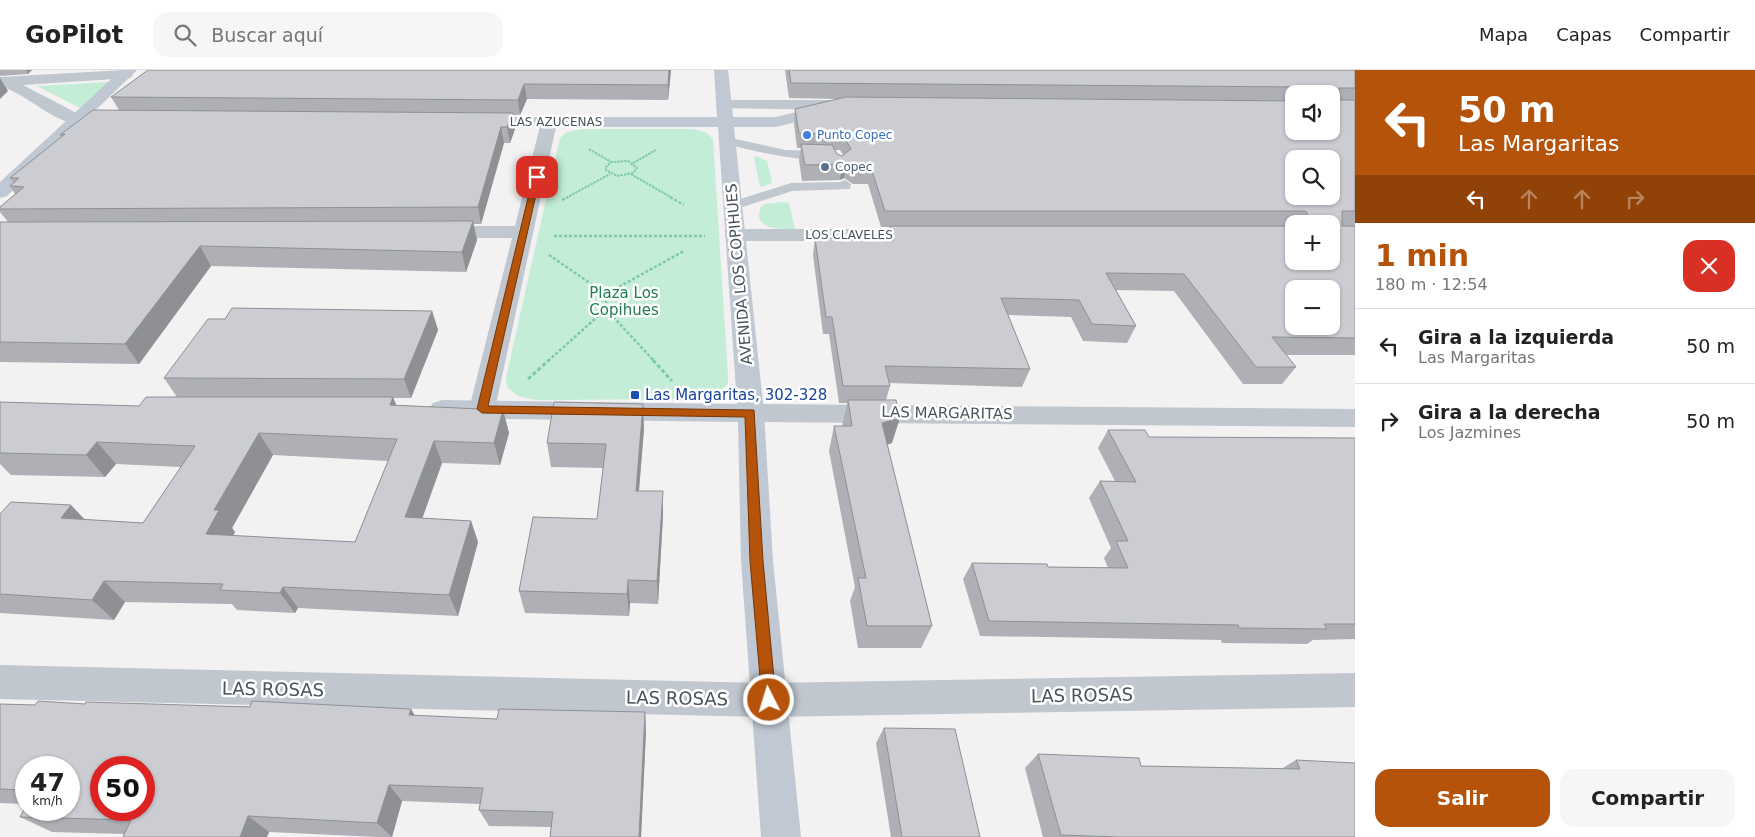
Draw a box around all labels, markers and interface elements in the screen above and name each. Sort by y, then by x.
search box [153,12,503,57]
text: GoPilot [25,21,123,49]
icon: search [171,21,199,49]
text: Buscar aquí [211,24,323,46]
text: Mapa [1479,24,1528,45]
text: Capas [1556,24,1612,45]
text: Compartir [1640,24,1730,45]
map controls [1285,85,1340,335]
button: sound [1285,85,1340,140]
icon: left [1375,90,1440,155]
text: 50 m [1458,90,1555,130]
street label: LAS AZUCENAS [510,115,602,129]
place label: Punto Copec [817,128,892,142]
marker: Punto Copec [801,129,813,141]
text: Las Margaritas [1458,131,1620,156]
button: search [1285,150,1340,205]
pin [516,156,558,198]
place label: Copec [835,160,872,174]
marker: Copec [819,161,831,173]
icon: arrive [523,163,551,191]
street label: AVENIDA LOS COPIHUES [722,183,756,365]
icon: left [1462,185,1490,213]
icon: ahead [1515,185,1543,213]
icon: ahead [1568,185,1596,213]
icon: right [1621,185,1649,213]
button: + [1285,215,1340,270]
street label: LOS CLAVELES [805,228,893,242]
text: 1 min [1375,238,1469,273]
button: close [1683,240,1735,292]
text: 180 m · 12:54 [1375,275,1488,294]
button: − [1285,280,1340,335]
park label: Plaza Los Copihues [589,284,659,319]
text: Gira a la izquierda [1418,326,1614,348]
icon: left [1375,332,1403,360]
text: 50 m [1686,335,1735,357]
text: Las Margaritas [1418,348,1535,367]
place label: Las Margaritas, 302-328 [645,386,827,404]
marker: Las Margaritas, 302-328 [629,389,641,401]
text: Gira a la derecha [1418,401,1601,423]
street label: LAS MARGARITAS [881,403,1013,423]
icon: right [1375,407,1403,435]
text: 50 m [1686,410,1735,432]
text: Los Jazmines [1418,423,1521,442]
position arrow [742,673,794,725]
street label: LAS ROSAS [222,678,324,700]
street label: LAS ROSAS [1031,684,1133,706]
street label: LAS ROSAS [626,687,728,709]
speed limit sign: 50 [90,756,155,821]
text: 47 [30,768,65,797]
button: Salir [1375,769,1550,827]
button: Compartir [1560,769,1735,827]
text: km/h [32,794,63,808]

